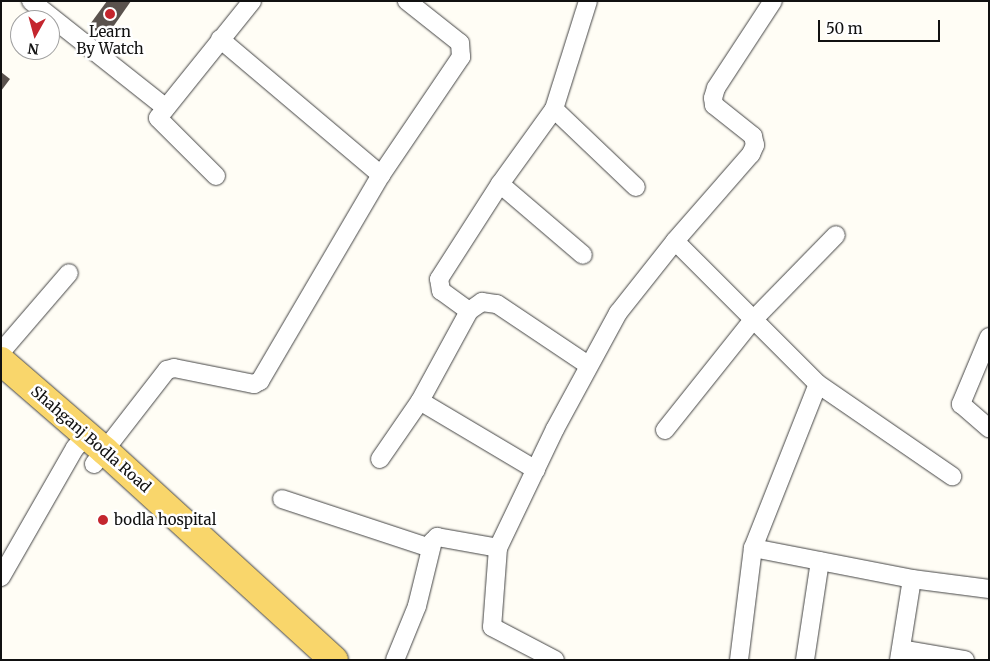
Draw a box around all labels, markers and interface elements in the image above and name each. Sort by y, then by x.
marker: Learn By Watch [104,8,116,20]
north arrow [10,10,60,60]
scale bar [820,10,942,42]
text: 50 m [826,19,863,38]
place label: Learn By Watch [76,22,144,57]
text: N [27,39,40,59]
street label: Shahganj Bodla Road [27,382,155,496]
place label: bodla hospital [114,511,216,529]
marker: bodla hospital [96,513,110,527]

